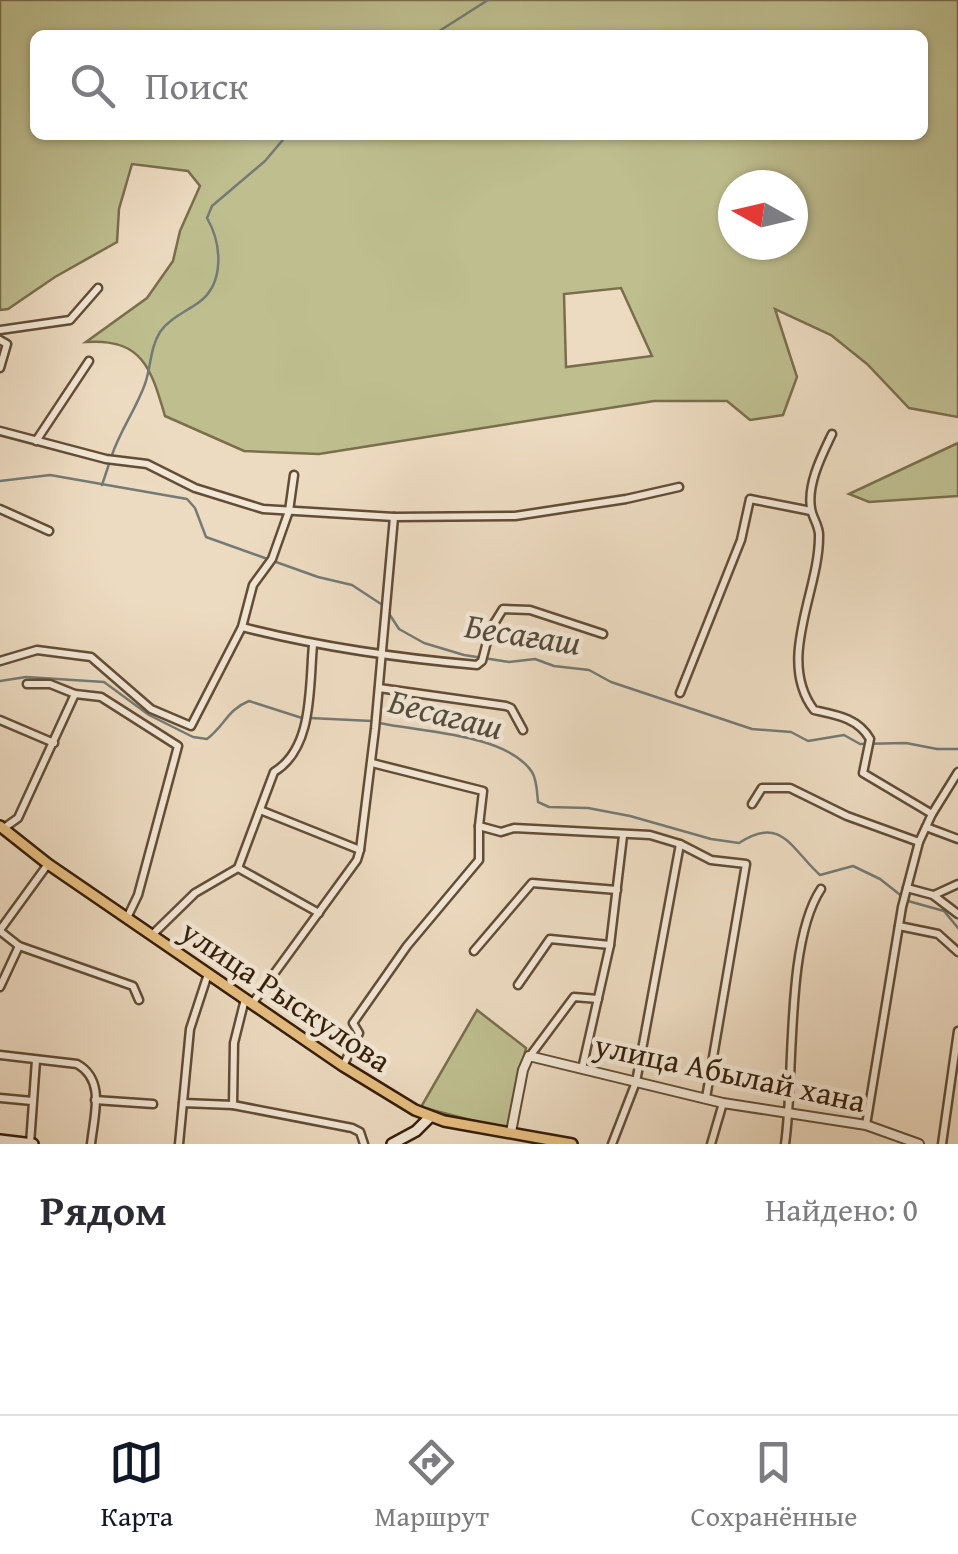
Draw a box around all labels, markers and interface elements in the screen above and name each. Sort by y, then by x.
search box [30,30,928,140]
text: Поиск [145,57,248,113]
icon: search [65,58,120,113]
north arrow [718,170,808,260]
water label: Бесағаш [461,599,585,668]
water label: Бесагаш [383,675,509,752]
street label: улица Рыскулова [171,907,402,1084]
street label: улица Абылай хана [589,1021,871,1124]
text: Рядом [40,1179,167,1240]
text: Найдено: 0 [765,1186,918,1233]
tab: Карта [101,1435,173,1536]
tab: Маршрут [375,1435,489,1536]
tab: Сохранённые [690,1435,857,1536]

